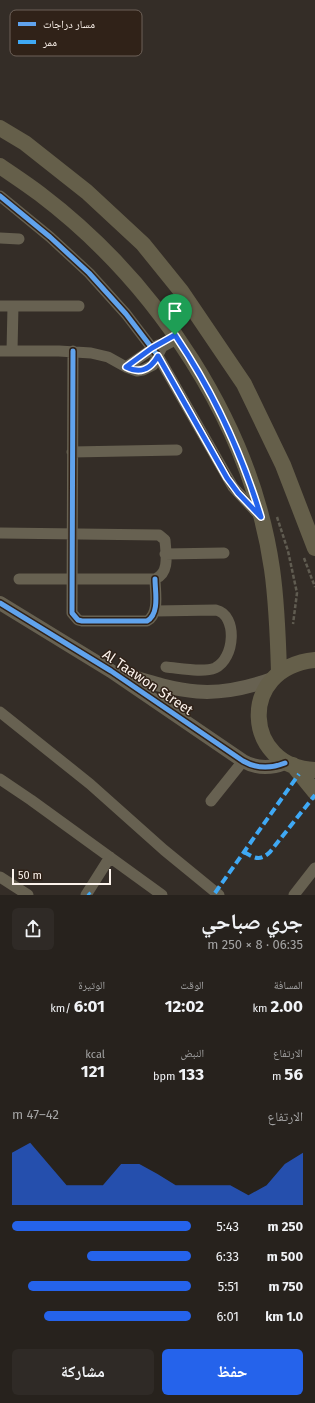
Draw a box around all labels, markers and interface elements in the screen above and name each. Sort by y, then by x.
legend [10,10,142,56]
text: مسار دراجات [43,18,95,31]
text: ممر [42,36,57,49]
pin [158,294,192,335]
icon: arrive [164,300,186,322]
street label: Al Taawon Street [99,646,197,720]
scale bar [12,867,111,886]
text: 50 m [18,869,42,882]
button: share [12,908,54,950]
text: جري صباحي [201,908,303,935]
text: 06:35 · 8 × 250 m [207,937,303,952]
text: الوتيرة [78,979,105,992]
text: الوقت [180,979,204,992]
text: المسافة [274,979,303,992]
text: 6:01 [74,996,105,1017]
text: 12:02 [165,996,204,1017]
text: 2.00 [270,996,303,1017]
text: /km [50,1002,74,1015]
text: km [252,1002,270,1015]
text: النبض [181,1047,204,1060]
text: الارتفاع [273,1047,303,1060]
text: kcal [85,1048,105,1061]
text: 121 [81,1061,105,1082]
text: 133 [178,1064,204,1085]
text: 56 [284,1064,303,1085]
text: bpm [153,1070,178,1083]
text: m [272,1070,284,1083]
text: 42–47 m [12,1107,59,1122]
text: الارتفاع [268,1109,303,1124]
text: 5:43 [216,1219,239,1234]
text: 250 m [268,1219,303,1234]
text: 6:33 [216,1249,239,1264]
text: 500 m [267,1249,303,1264]
text: 5:51 [218,1279,239,1294]
text: 750 m [268,1279,303,1294]
text: 6:01 [216,1309,239,1324]
text: 1.0 km [265,1309,303,1324]
button: مشاركة [12,1349,154,1395]
button: حفظ [162,1349,303,1395]

